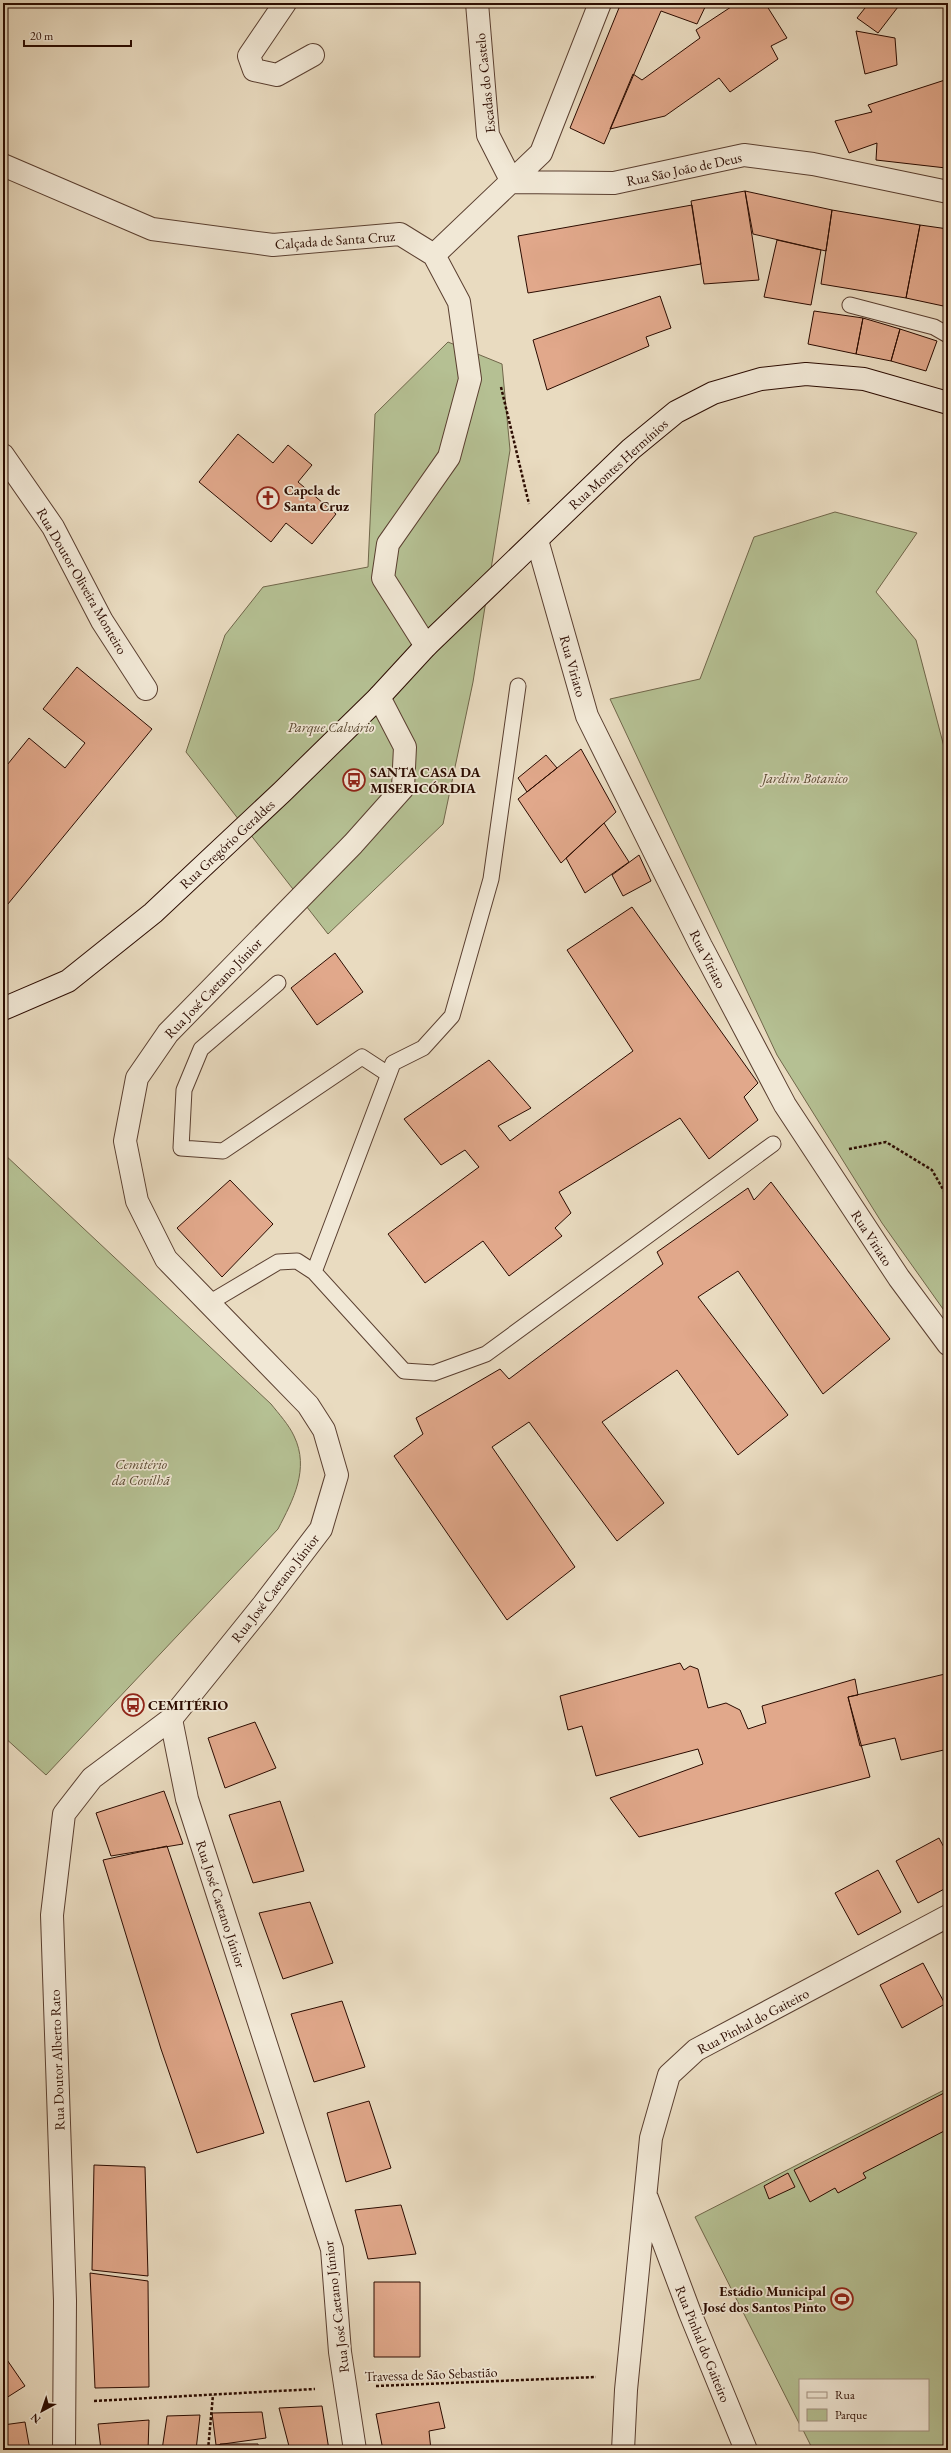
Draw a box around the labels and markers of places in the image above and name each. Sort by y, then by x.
place label: Capela de Santa Cruz [284,481,349,515]
church icon: Capela de Santa Cruz [255,485,281,511]
place label: SANTA CASA DA MISERICÓRDIA [370,763,481,797]
bus stop icon: SANTA CASA DA MISERICÓRDIA [341,767,367,793]
bus stop icon: CEMITÉRIO [120,1692,146,1718]
place label: CEMITÉRIO [148,1696,228,1714]
place label: Estádio Municipal José dos Santos Pinto [701,2282,826,2316]
sports icon: Estádio Municipal José dos Santos Pinto [829,2286,855,2312]

